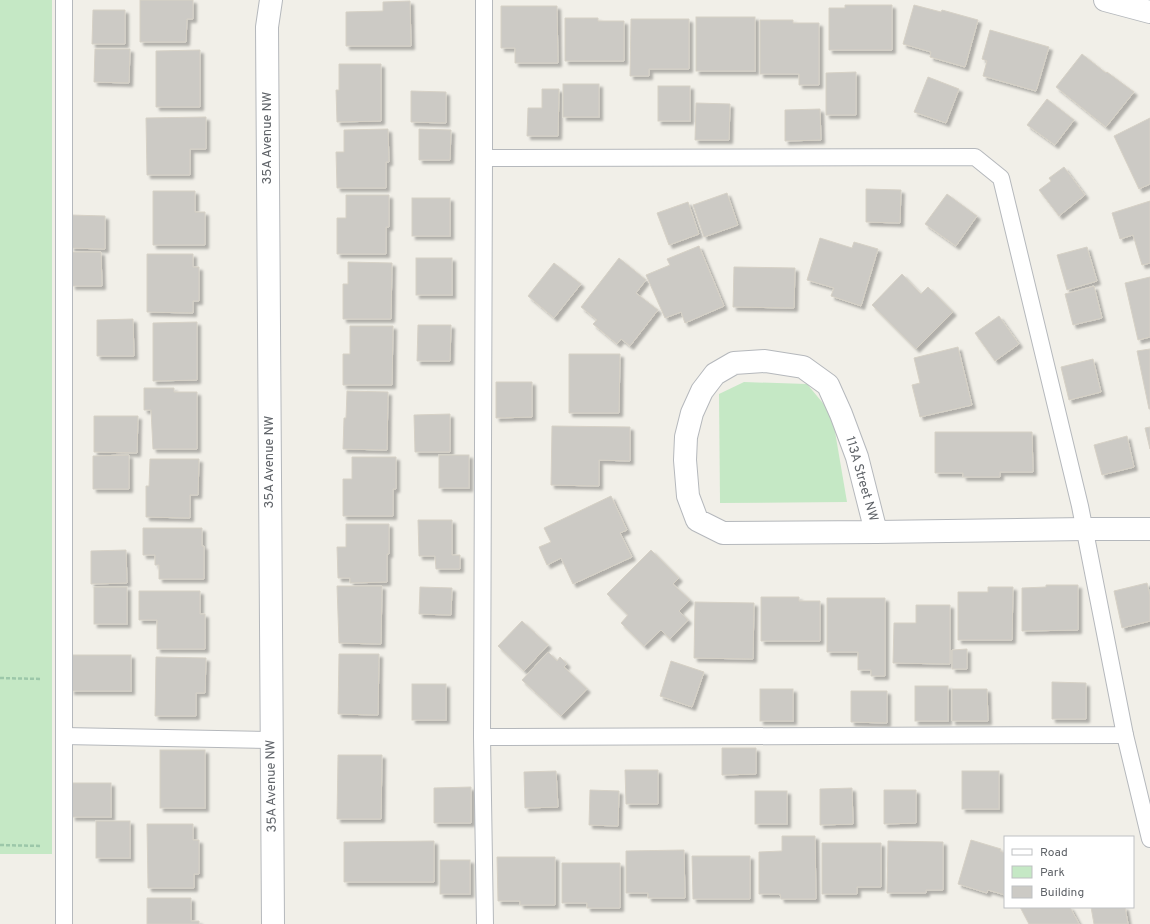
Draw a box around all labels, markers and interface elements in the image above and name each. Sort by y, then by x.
street label: 35A Avenue NW [260,91,276,185]
street label: 35A Avenue NW [262,415,278,509]
street label: 113A Street NW [841,435,881,523]
street label: 35A Avenue NW [263,739,281,833]
legend [1004,836,1134,908]
text: Road [1040,845,1068,861]
text: Park [1040,865,1065,881]
text: Building [1040,885,1084,901]

